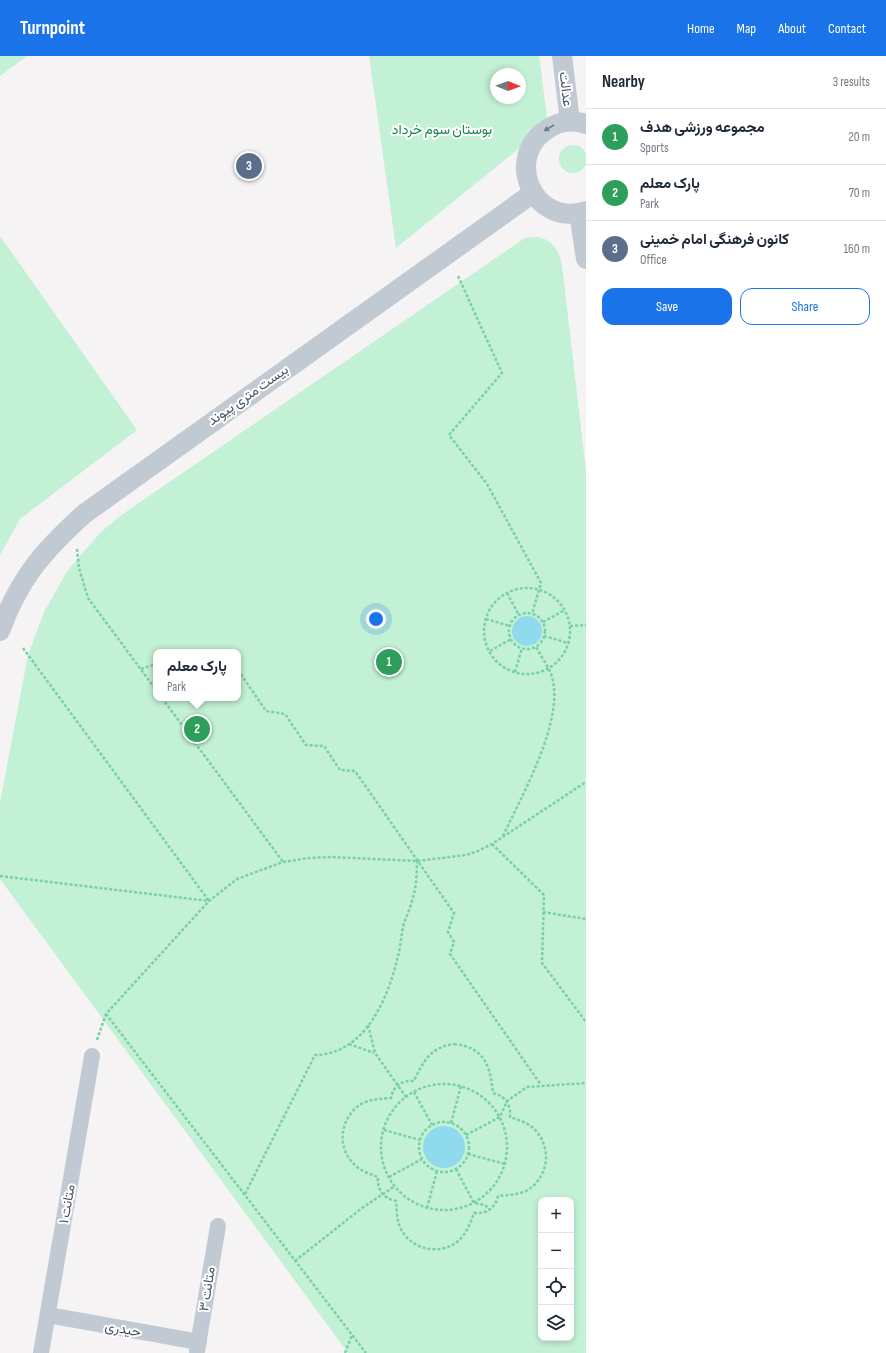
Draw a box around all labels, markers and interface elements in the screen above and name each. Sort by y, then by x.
text: Turnpoint [20,17,85,40]
text: Home [687,20,715,37]
text: Map [737,20,756,37]
text: About [778,20,806,37]
text: Contact [828,20,866,37]
north arrow [490,68,526,104]
street label: عدالت [555,71,577,107]
text: Nearby [602,72,645,92]
text: 3 results [833,74,870,90]
text: مجموعه ورزشی هدف [640,118,765,137]
park label: بوستان سوم خرداد [392,121,492,138]
one-way arrow [543,125,555,132]
text: 1 [612,129,618,145]
text: 20 m [848,129,870,145]
text: Sports [640,140,669,156]
pin: 3 [236,151,262,181]
text: پارک معلم [640,174,700,193]
text: 2 [612,185,618,201]
text: 70 m [849,185,870,201]
text: Park [640,196,659,212]
text: کانون فرهنگی امام خمینی [640,230,789,249]
text: 3 [612,241,618,257]
text: 160 m [844,241,870,257]
text: Office [640,252,667,268]
button: Save [602,288,732,325]
button: Share [740,288,870,325]
street label: بیست متری پیوند [204,361,292,430]
your location [366,609,386,629]
pin: 1 [376,647,402,677]
popup [153,649,241,701]
text: پارک معلم [167,657,227,676]
text: Park [167,679,186,695]
pin: 2 [184,714,210,744]
street label: متانت ۱ [55,1183,79,1225]
map controls [538,1197,574,1341]
button: + [538,1197,574,1233]
button: − [538,1233,574,1269]
street label: متانت ۳ [195,1265,219,1313]
button: locate [538,1269,574,1305]
button: layers [538,1305,574,1341]
street label: حیدری [104,1317,142,1341]

